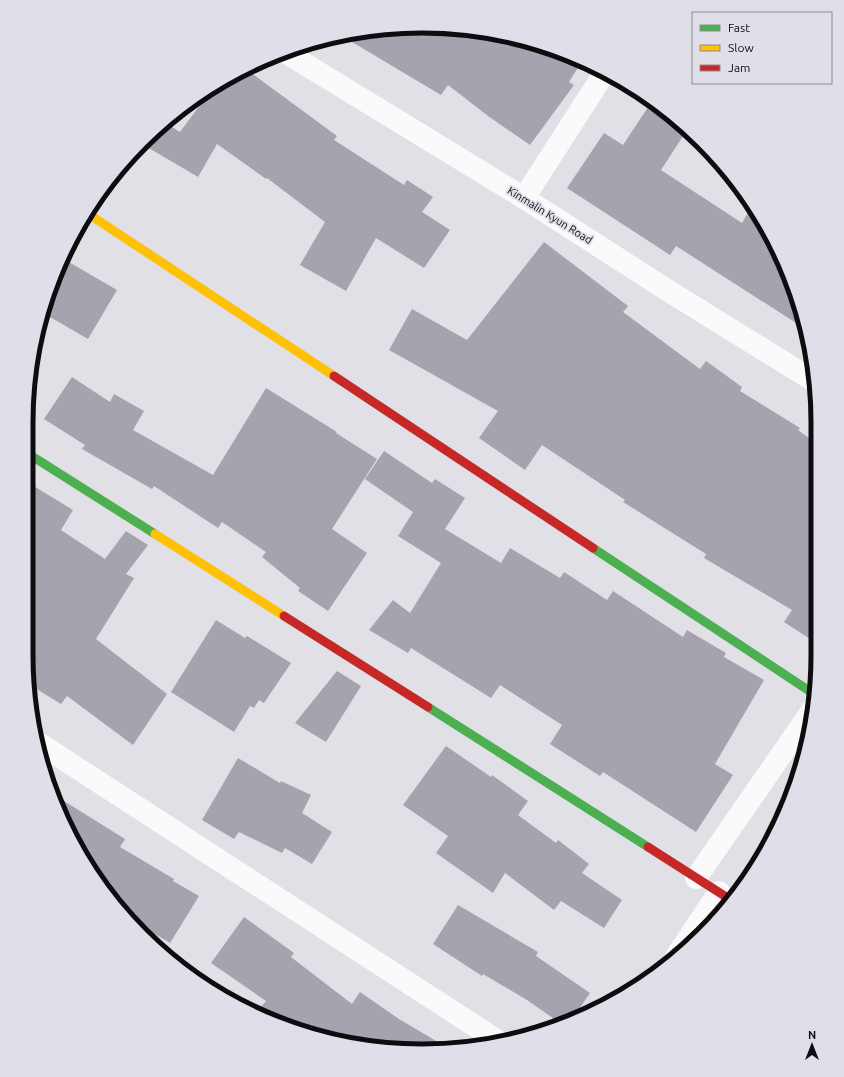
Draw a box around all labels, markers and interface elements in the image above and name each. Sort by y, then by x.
legend [692,12,832,84]
text: Fast [728,21,750,34]
text: Slow [728,41,754,54]
text: Jam [728,61,750,74]
street label: Kinmalin Kyun Road [505,184,595,246]
north arrow [792,1025,832,1065]
text: N [808,1029,816,1041]

